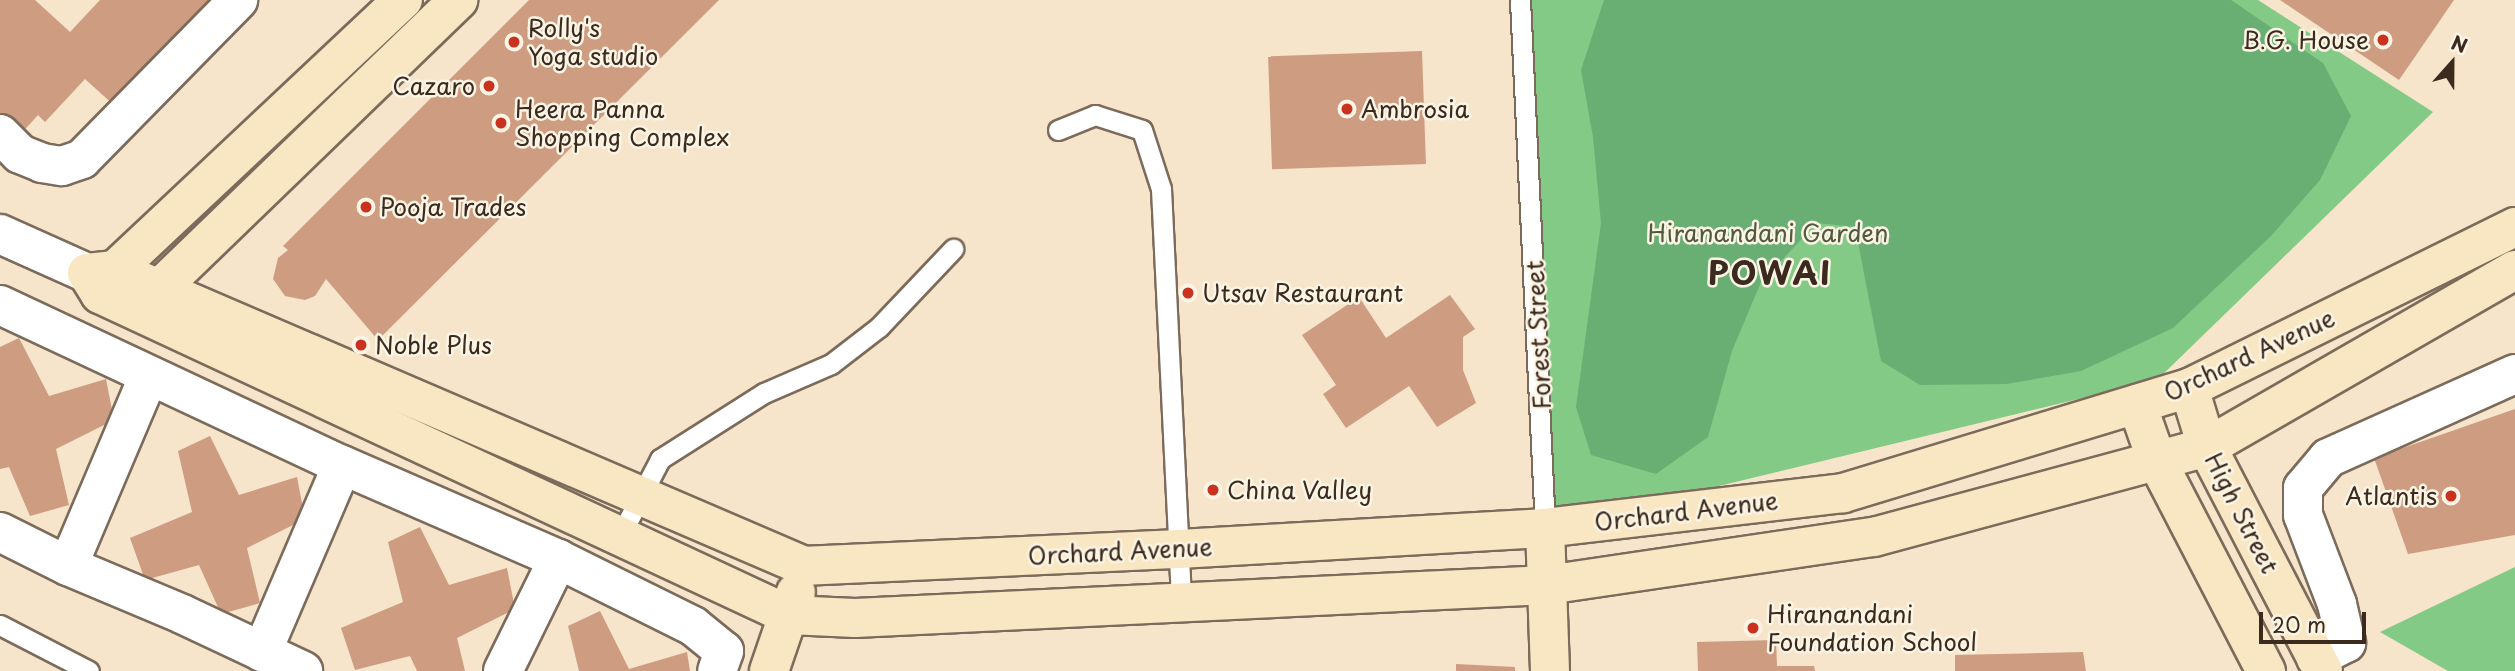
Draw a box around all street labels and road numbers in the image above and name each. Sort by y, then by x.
street label: Forest Street [1520,259,1556,411]
street label: Orchard Avenue [2159,303,2339,407]
street label: High Street [2199,447,2285,579]
street label: Orchard Avenue [1592,485,1780,537]
street label: Orchard Avenue [1026,532,1214,570]

